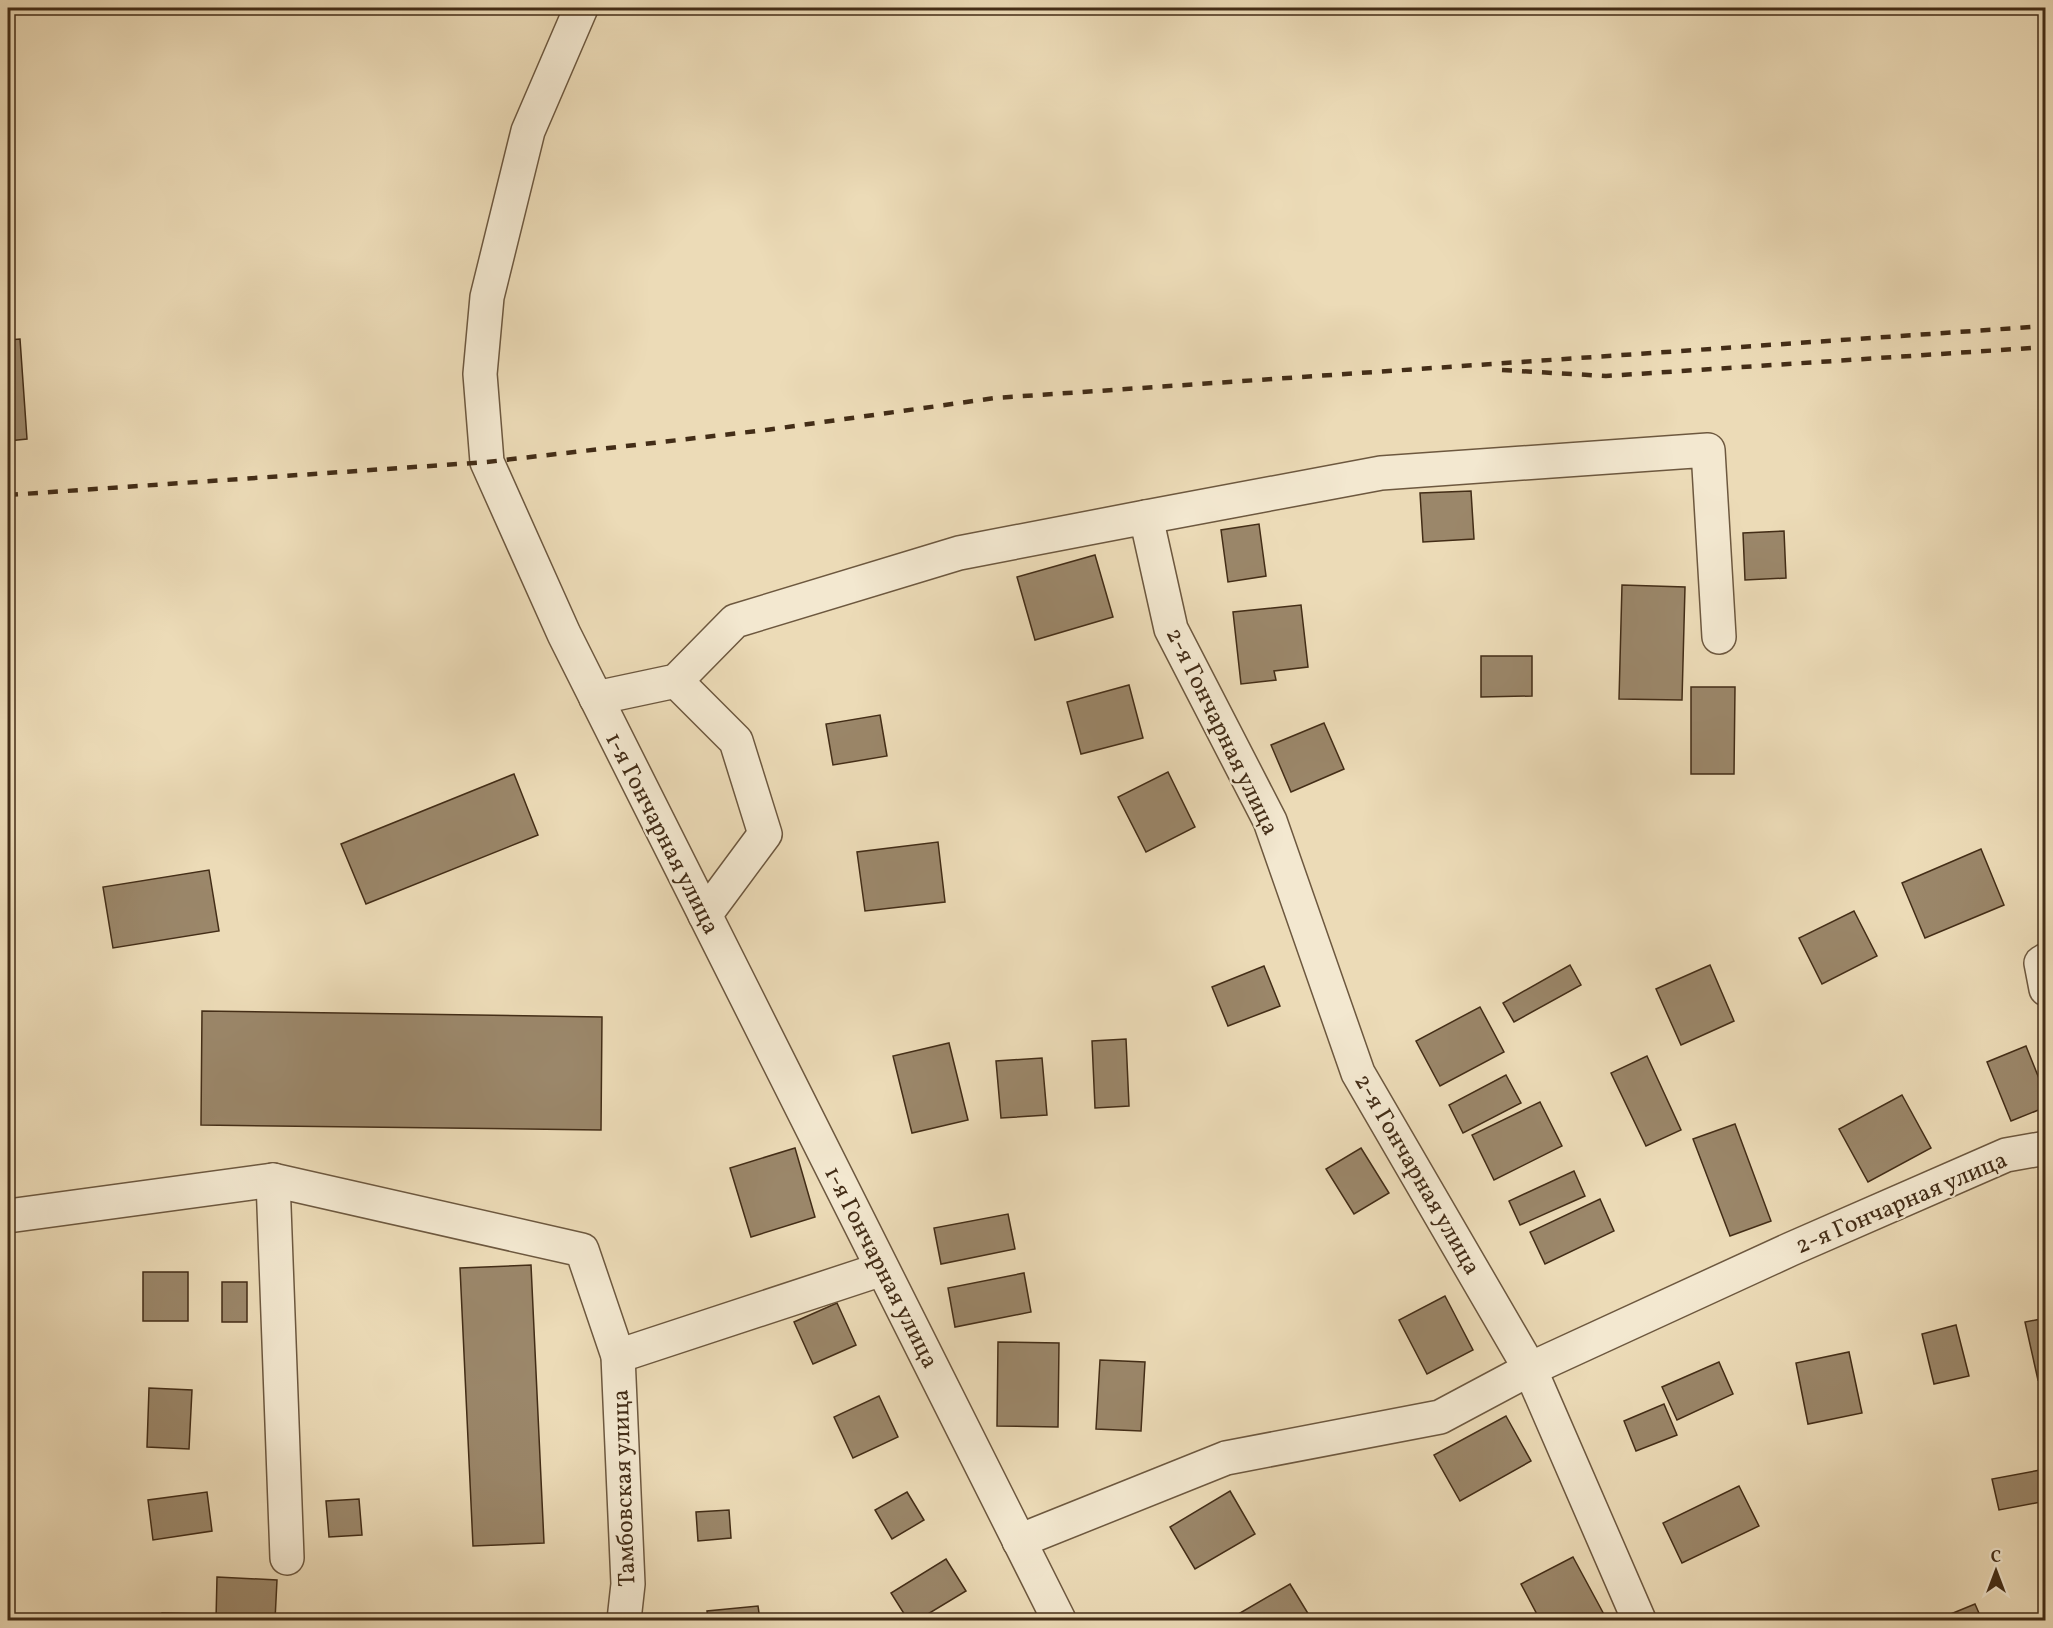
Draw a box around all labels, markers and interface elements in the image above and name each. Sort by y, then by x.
street label: 2-я Гончарная улица [1156,622,1286,841]
street label: 1-я Гончарная улица [595,727,727,941]
street label: 2-я Гончарная улица [1345,1068,1488,1282]
street label: 2-я Гончарная улица [1791,1144,2013,1264]
street label: 1-я Гончарная улица [814,1161,946,1375]
street label: Тамбовская улица [605,1389,645,1587]
north arrow [1966,1541,2026,1601]
text: С [1991,1547,2001,1569]

